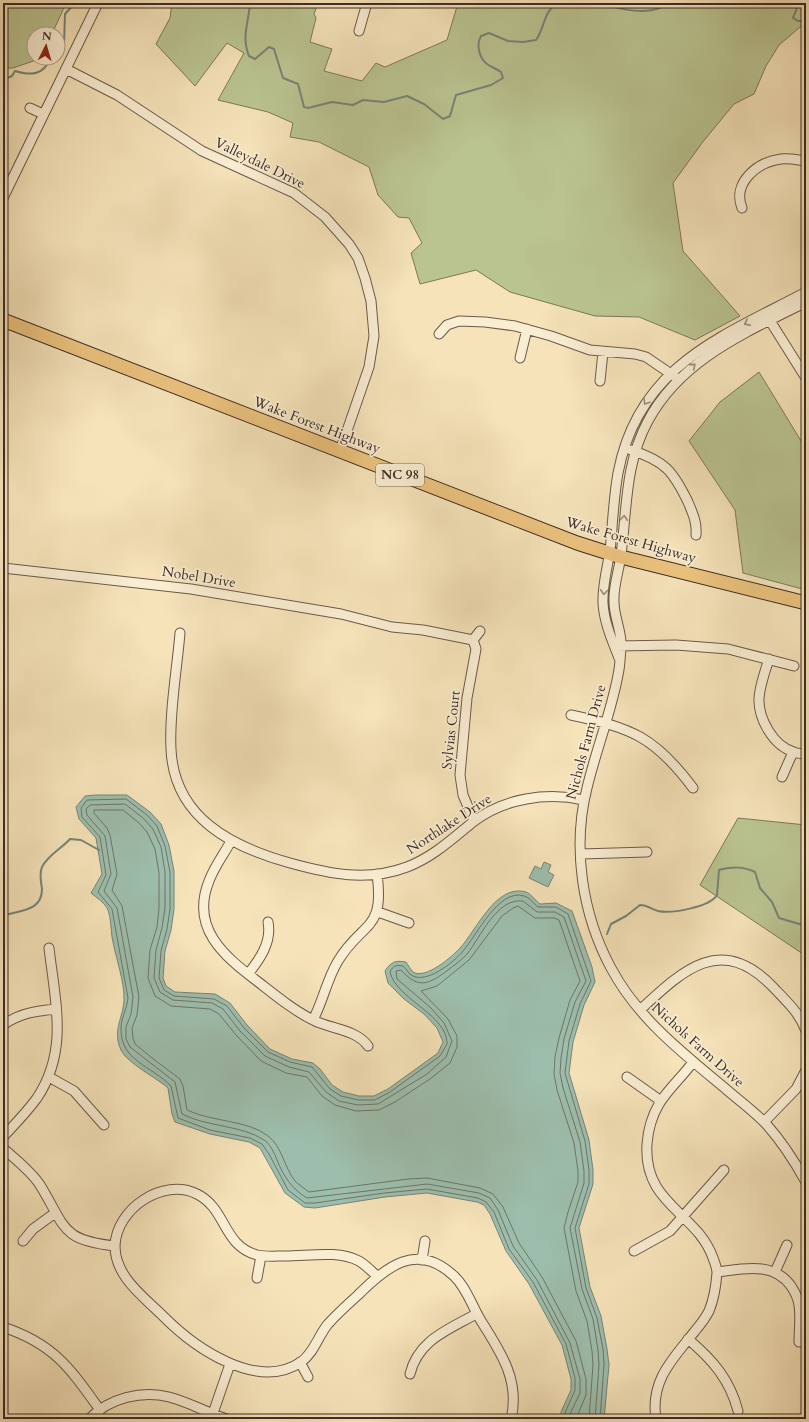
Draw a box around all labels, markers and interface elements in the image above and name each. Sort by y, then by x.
north arrow [26,26,66,66]
text: N [41,29,53,44]
street label: Valleydale Drive [212,133,308,193]
one-way arrow [744,319,751,326]
one-way arrow [688,363,695,370]
street label: Wake Forest Highway [250,392,384,458]
one-way arrow [644,398,651,405]
road number: NC 98 [376,464,424,486]
street label: Wake Forest Highway [563,512,699,568]
one-way arrow [620,515,629,521]
street label: Nobel Drive [161,562,237,592]
one-way arrow [599,589,608,595]
street label: Nichols Farm Drive [562,682,610,802]
street label: Sylvias Court [437,689,465,770]
street label: Northlake Drive [403,789,495,859]
street label: Nichols Farm Drive [648,998,748,1092]

